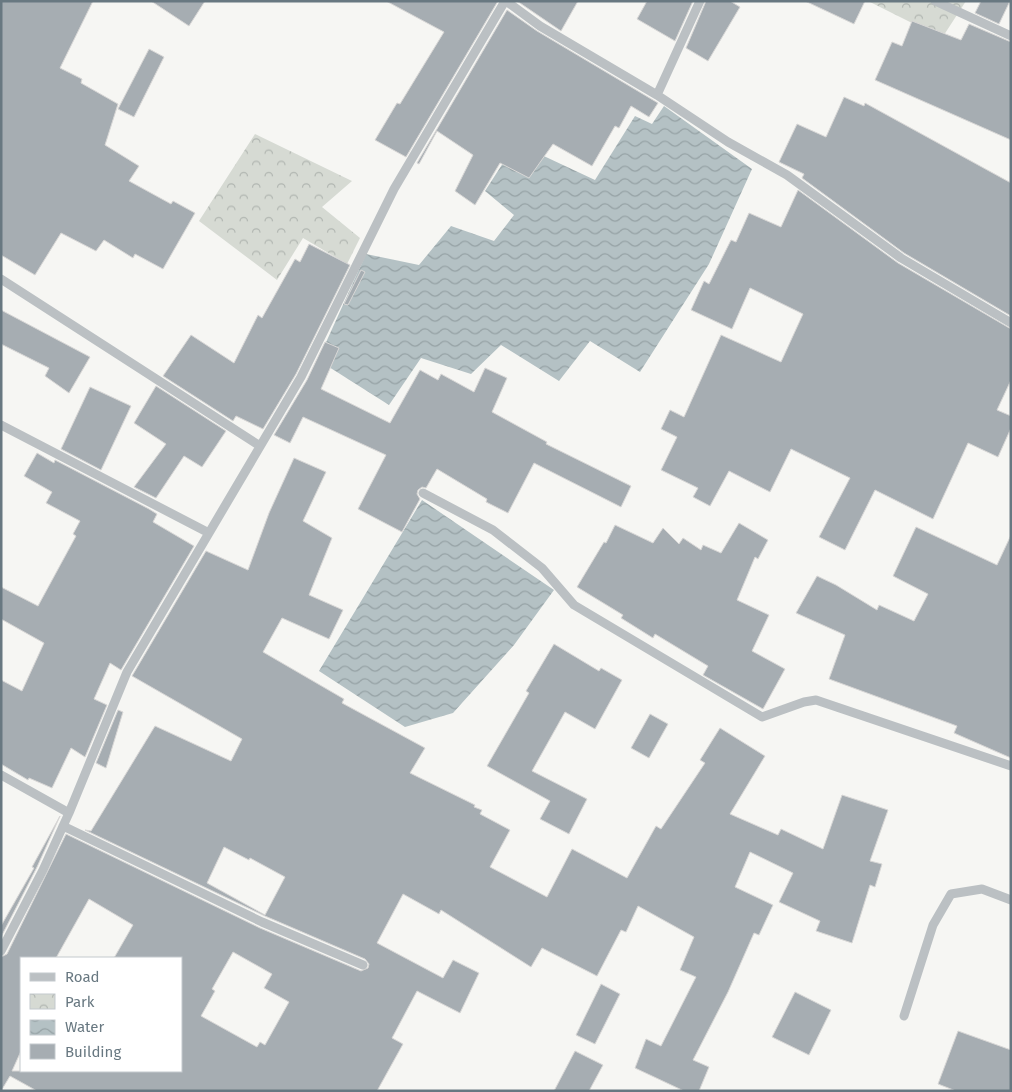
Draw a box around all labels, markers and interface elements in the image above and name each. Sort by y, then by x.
legend [20,957,182,1072]
text: Road [65,968,100,986]
text: Park [65,993,95,1011]
text: Water [65,1018,104,1036]
text: Building [65,1043,121,1061]

